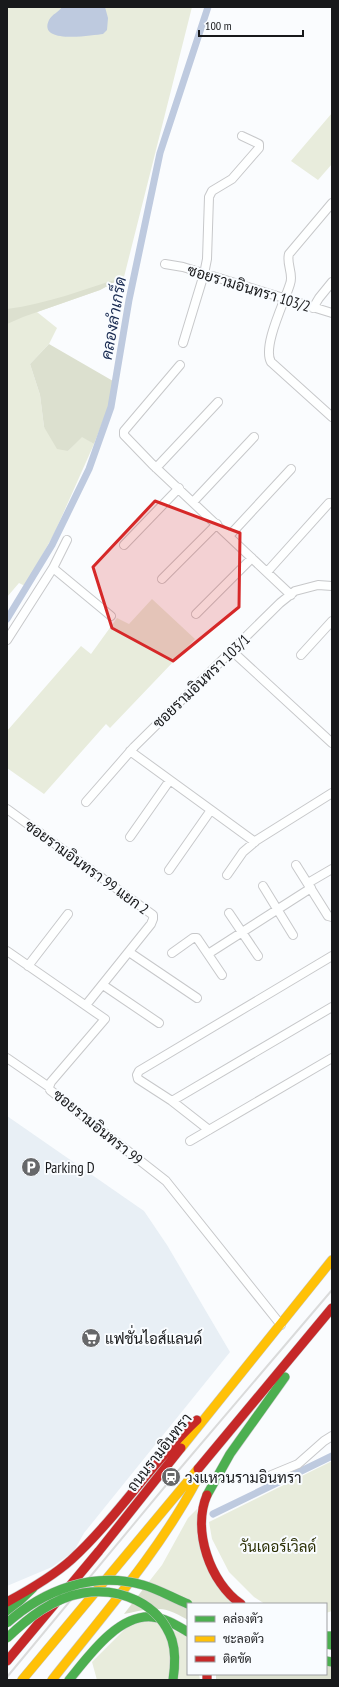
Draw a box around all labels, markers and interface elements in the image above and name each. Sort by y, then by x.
scale bar [199,12,303,38]
text: 100 m [205,18,232,33]
street label: ซอยรามอินทรา 103/2 [185,260,313,316]
water label: คลองลำเกร็ด [93,274,130,361]
street label: ซอยรามอินทรา 103/1 [148,630,254,732]
street label: ซอยรามอินทรา 99 แยก 2 [21,816,153,918]
street label: ซอยรามอินทรา 99 [49,1085,147,1169]
parking icon: Parking D [20,1156,42,1178]
place label: Parking D [45,1158,95,1177]
place label: แฟชั่นไอส์แลนด์ [105,1324,202,1348]
supermarket icon: แฟชั่นไอส์แลนด์ [80,1327,102,1349]
street label: ถนนรามอินทรา [122,1409,196,1495]
station icon: วงแหวนรามอินทรา [160,1466,182,1488]
place label: วงแหวนรามอินทรา [185,1468,301,1487]
park label: วันเดอร์เวิลด์ [240,1537,316,1556]
legend [187,1603,327,1675]
text: คล่องตัว [223,1611,263,1626]
text: ชะลอตัว [223,1631,264,1646]
text: ติดขัด [223,1651,252,1666]

